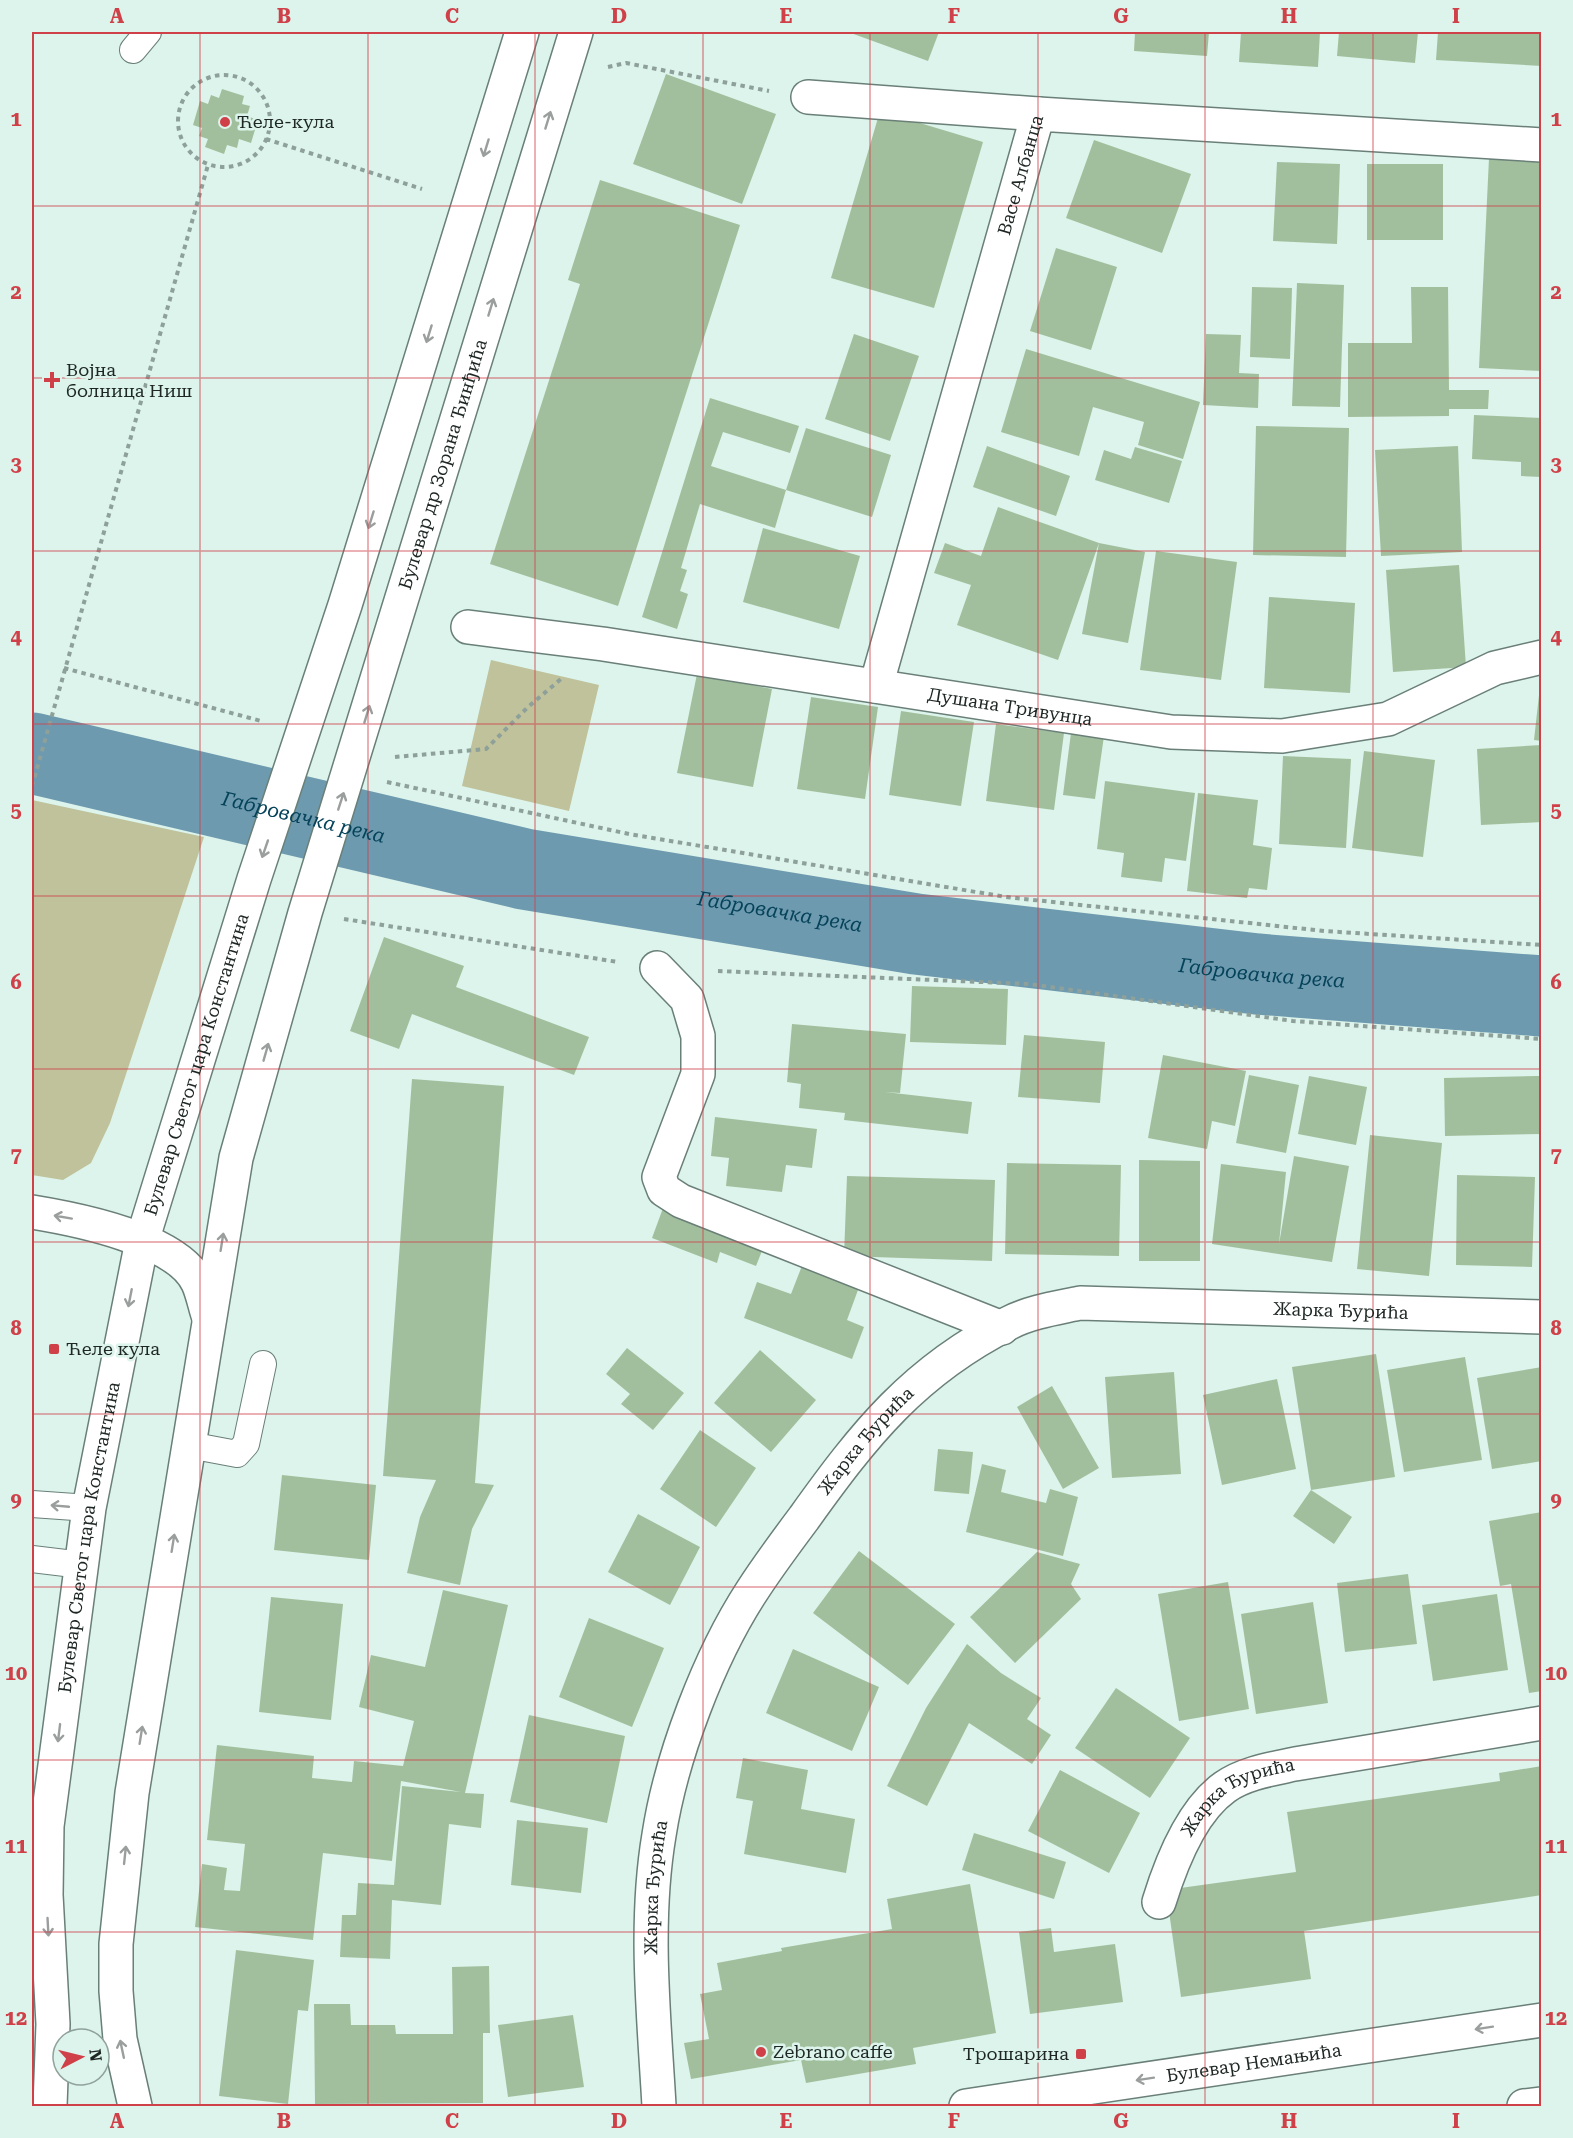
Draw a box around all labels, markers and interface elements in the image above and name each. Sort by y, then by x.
text: A [110,4,125,28]
text: B [277,4,291,28]
text: C [445,4,459,28]
text: D [611,4,627,28]
text: E [780,4,793,28]
text: F [948,4,960,28]
text: G [1113,4,1129,28]
text: H [1281,4,1297,28]
text: I [1452,4,1460,28]
text: 1 [10,107,22,131]
text: 1 [1550,107,1562,131]
place label: Ћеле-кула [237,111,335,132]
one-way arrow [543,111,554,130]
street label: Васе Албанца [993,112,1047,237]
marker: Ћеле-кула [218,115,232,129]
one-way arrow [480,138,491,157]
text: 2 [10,280,22,304]
text: 2 [1550,280,1562,304]
one-way arrow [486,298,497,317]
one-way arrow [422,324,433,343]
street label: Булевар др Зорана Ђинђића [394,336,491,592]
place label: Војна болница Ниш [66,359,192,401]
marker: Војна болница Ниш [43,371,61,389]
text: 3 [10,452,22,476]
text: 3 [1550,452,1562,476]
one-way arrow [365,510,376,529]
text: 4 [10,625,22,649]
text: 4 [1550,625,1562,649]
street label: Душана Тривунца [926,683,1094,730]
one-way arrow [362,705,373,724]
water label: Габровачка река [219,786,388,848]
one-way arrow [336,792,347,811]
text: 5 [10,798,22,822]
text: 5 [1550,798,1562,822]
one-way arrow [258,839,269,858]
water label: Габровачка река [695,886,864,937]
street label: Булевар Светог цара Константина [140,910,253,1218]
water label: Габровачка река [1176,953,1346,993]
text: 6 [10,970,22,994]
text: 6 [1550,970,1562,994]
one-way arrow [261,1043,272,1062]
text: 7 [10,1143,22,1167]
text: 7 [1550,1143,1562,1167]
one-way arrow [54,1212,73,1223]
one-way arrow [216,1232,227,1252]
one-way arrow [124,1288,135,1307]
street label: Жарка Ђурића [1273,1298,1409,1323]
text: 8 [10,1316,22,1340]
text: 8 [1550,1316,1562,1340]
place label: Ћеле кула [66,1338,160,1359]
marker: Ћеле кула [47,1342,61,1356]
street label: Булевар Светог цара Константина [54,1380,124,1694]
street label: Жарка Ђурића [813,1382,918,1499]
text: 9 [10,1488,22,1512]
text: 9 [1550,1488,1562,1512]
one-way arrow [51,1500,71,1511]
one-way arrow [167,1534,178,1553]
text: 10 [5,1661,27,1685]
text: 10 [1545,1661,1567,1685]
one-way arrow [54,1723,65,1742]
one-way arrow [136,1726,147,1746]
street label: Жарка Ђурића [1176,1753,1296,1840]
street label: Жарка Ђурића [640,1818,671,1955]
text: 11 [5,1834,27,1858]
text: 11 [1545,1834,1567,1858]
one-way arrow [120,1846,131,1866]
one-way arrow [42,1917,53,1937]
text: 12 [5,2006,27,2030]
text: 12 [1545,2006,1567,2030]
one-way arrow [1474,2023,1494,2034]
north arrow [51,2027,111,2087]
street label: Булевар Немањића [1165,2039,1343,2086]
one-way arrow [116,2040,127,2060]
place label: Zebrano caffe [773,2041,893,2062]
place label: Трошарина [963,2043,1069,2064]
marker: Zebrano caffe [754,2045,768,2059]
marker: Трошарина [1074,2047,1088,2061]
text: N [85,2048,106,2063]
one-way arrow [1136,2074,1156,2085]
text: A [110,2109,125,2133]
text: B [277,2109,291,2133]
text: C [445,2109,459,2133]
text: D [611,2109,627,2133]
text: E [780,2109,793,2133]
text: F [948,2109,960,2133]
text: G [1113,2109,1129,2133]
text: H [1281,2109,1297,2133]
text: I [1452,2109,1460,2133]

